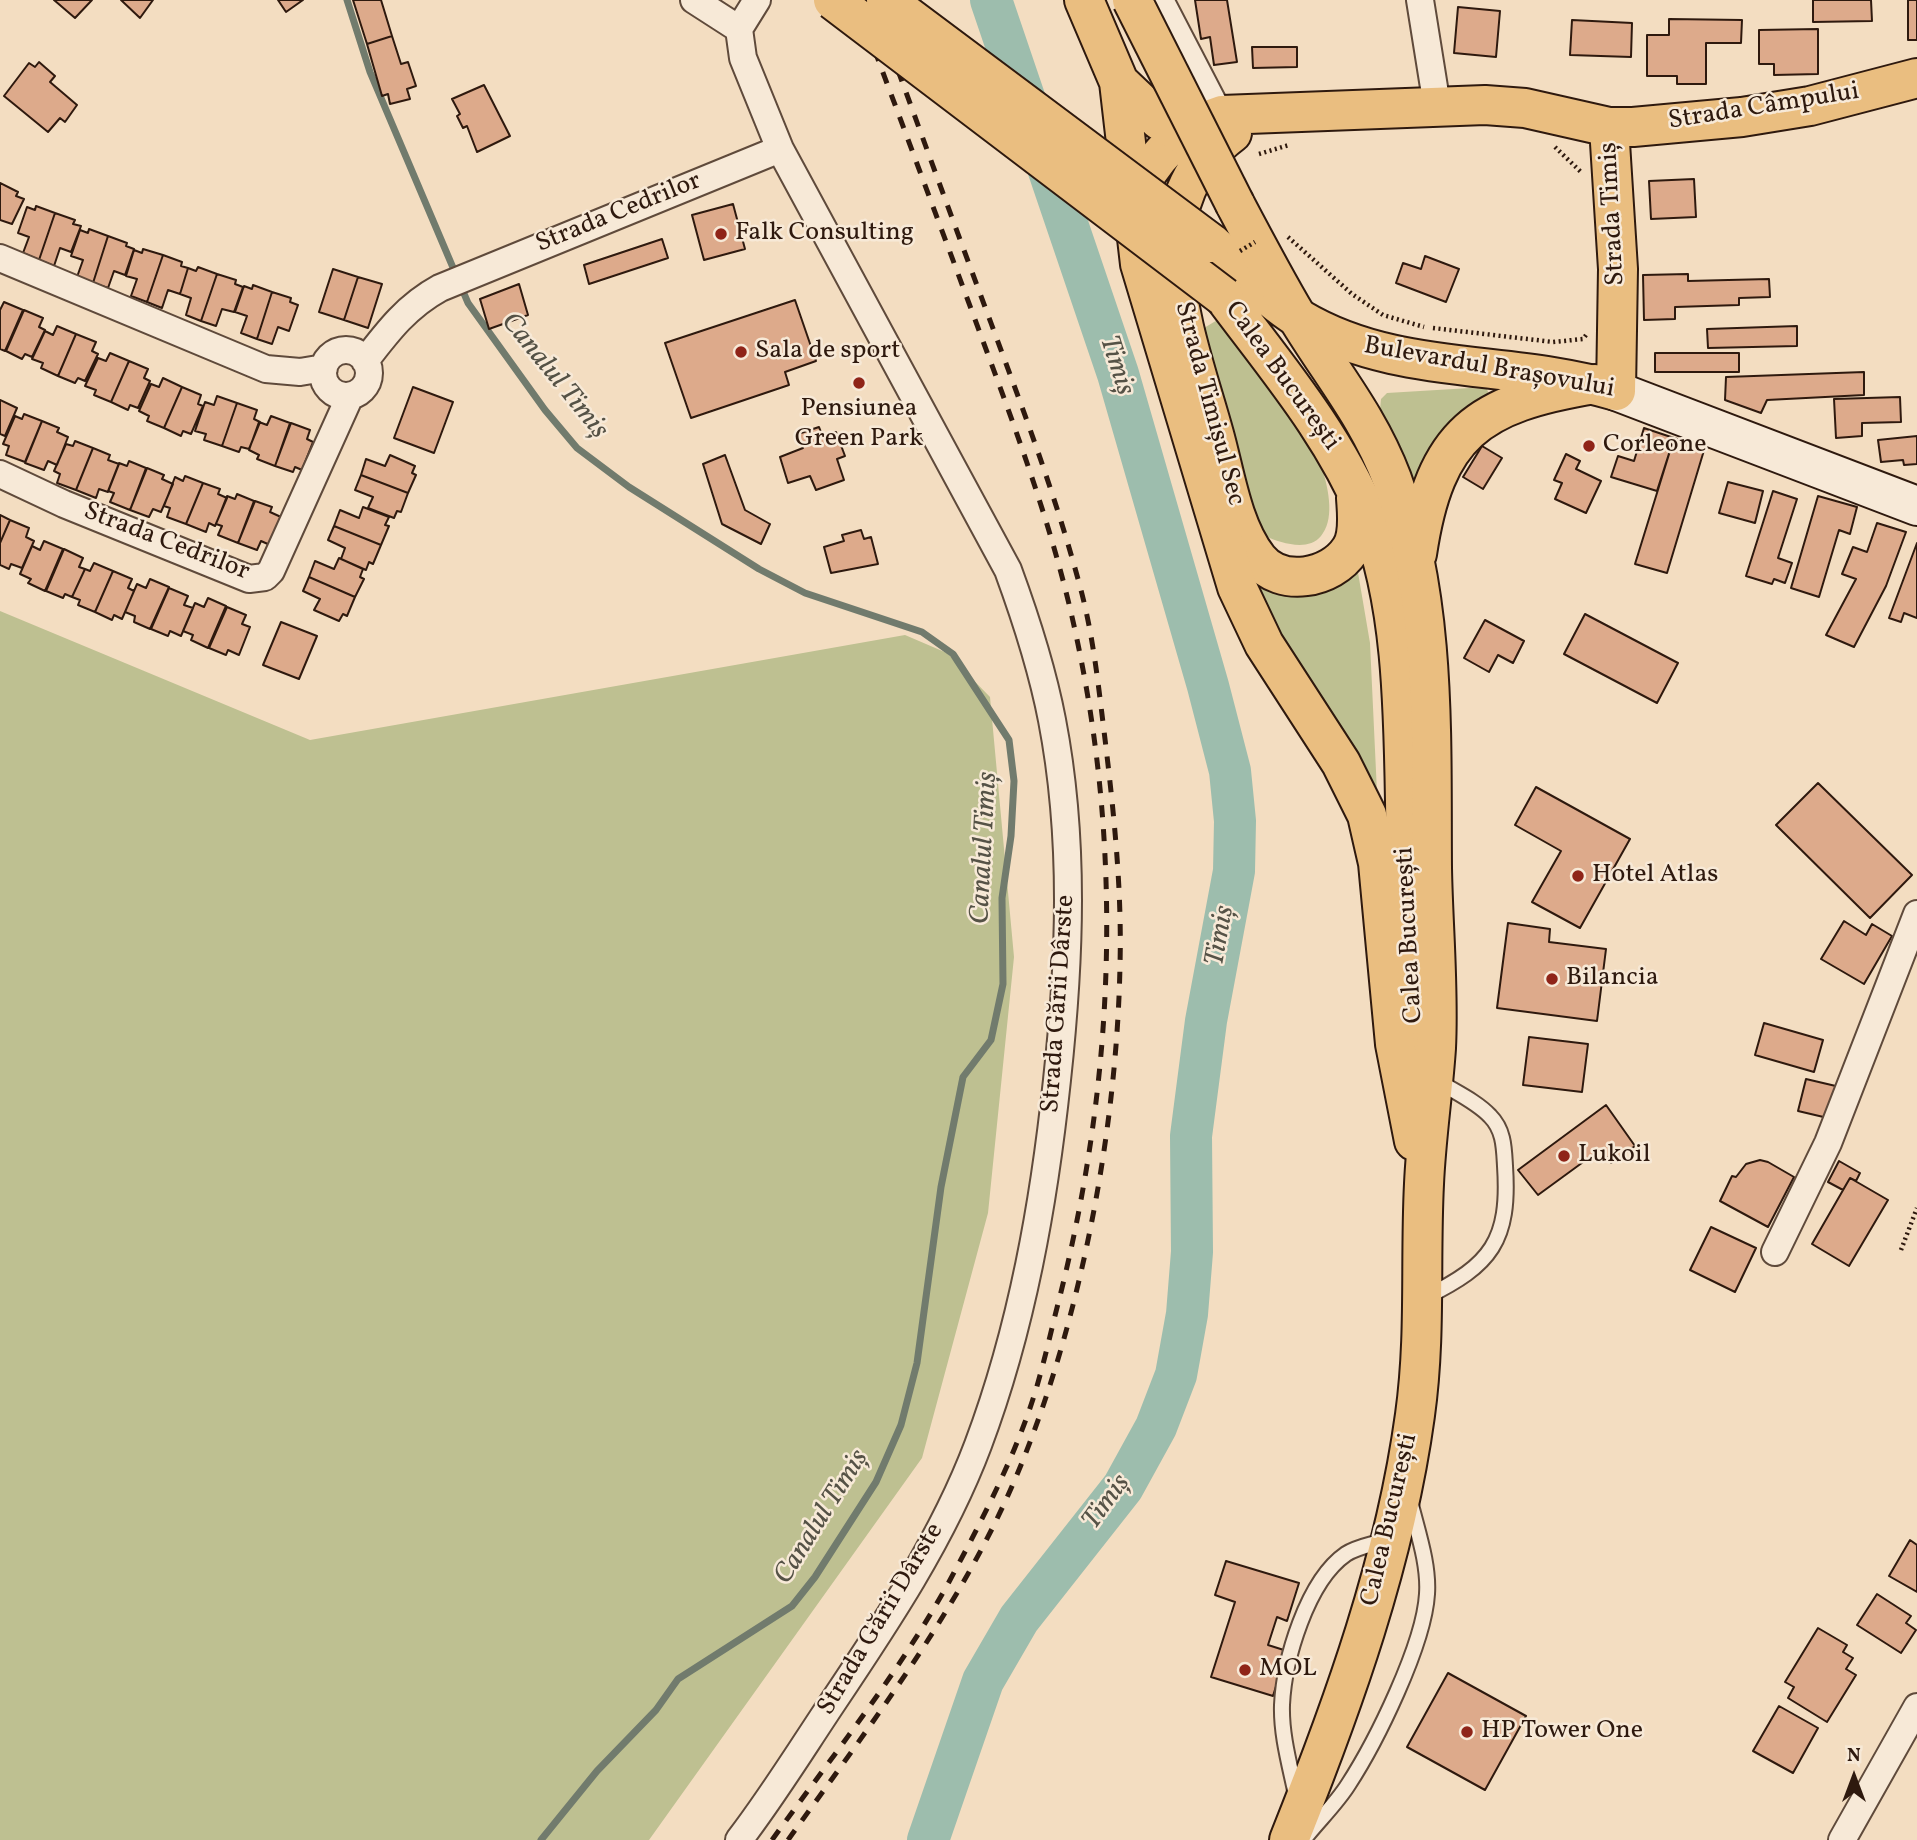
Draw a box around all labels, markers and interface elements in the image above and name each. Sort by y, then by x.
street label: Strada Câmpului [1666,78,1862,138]
street label: Strada Timiș [1595,141,1633,287]
street label: Strada Cedrilor [532,167,706,261]
place label: Falk Consulting [735,218,914,250]
marker: Falk Consulting [713,226,729,242]
street label: Calea București [1216,296,1346,458]
street label: Strada Timișul Sec [1166,299,1250,509]
water label: Canalul Timiș [492,307,614,447]
water label: Timiș [1090,332,1140,400]
street label: Bulevardul Brașovului [1361,332,1617,406]
place label: Sala de sport [755,336,900,368]
marker: Sala de sport [733,344,749,360]
marker: Pensiunea Green Park [851,375,867,391]
place label: Pensiunea Green Park [795,394,923,456]
place label: Corleone [1603,430,1706,462]
marker: Corleone [1581,438,1597,454]
street label: Strada Cedrilor [79,497,253,589]
water label: Canalul Timiș [965,771,1007,925]
street label: Calea București [1391,846,1431,1024]
place label: Hotel Atlas [1592,860,1718,892]
marker: Hotel Atlas [1570,868,1586,884]
street label: Strada Gării Dârste [1037,894,1083,1114]
water label: Timiș [1200,903,1244,969]
place label: Bilancia [1566,963,1659,995]
marker: Bilancia [1544,971,1560,987]
place label: Lukoil [1578,1140,1650,1172]
marker: Lukoil [1556,1148,1572,1164]
street label: Calea București [1356,1430,1426,1610]
water label: Canalul Timiș [768,1444,878,1592]
water label: Timiș [1077,1469,1139,1537]
street label: Strada Gării Dârste [812,1518,952,1722]
place label: MOL [1259,1654,1317,1686]
marker: MOL [1237,1662,1253,1678]
place label: HP Tower One [1481,1716,1643,1748]
marker: HP Tower One [1459,1724,1475,1740]
north arrow [1819,1742,1889,1812]
text: N [1847,1743,1861,1769]

